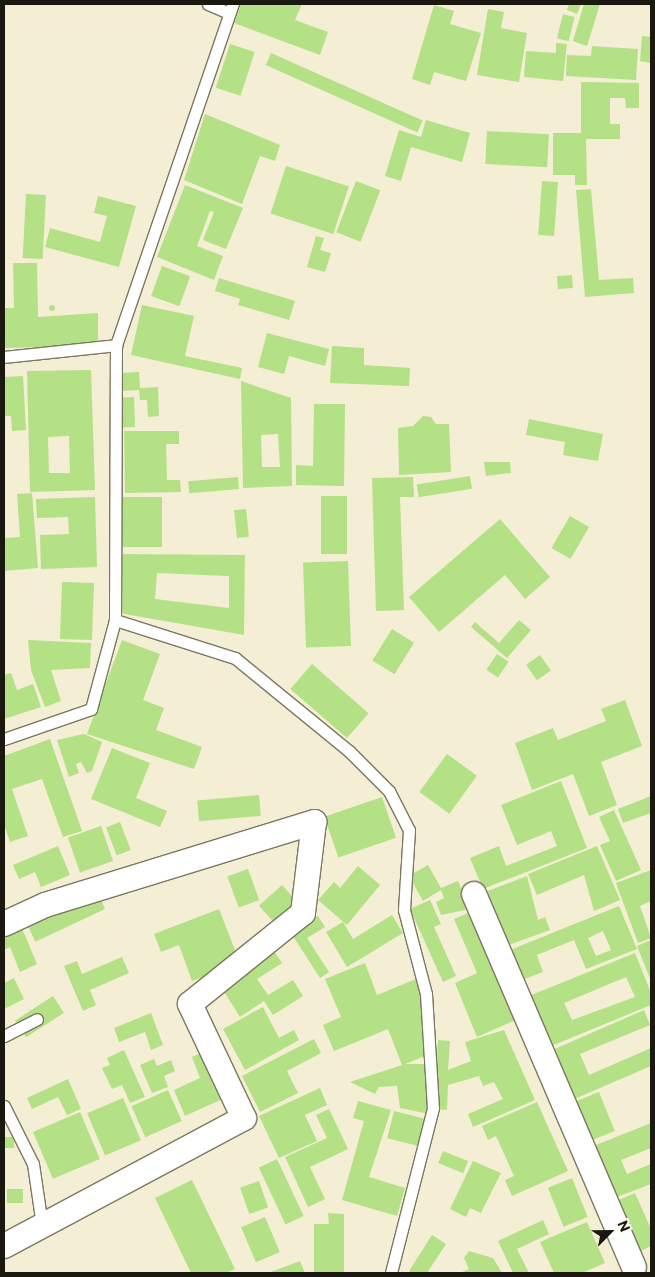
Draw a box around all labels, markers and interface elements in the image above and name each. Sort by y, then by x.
north arrow [585,1207,635,1257]
text: N [614,1218,634,1234]

